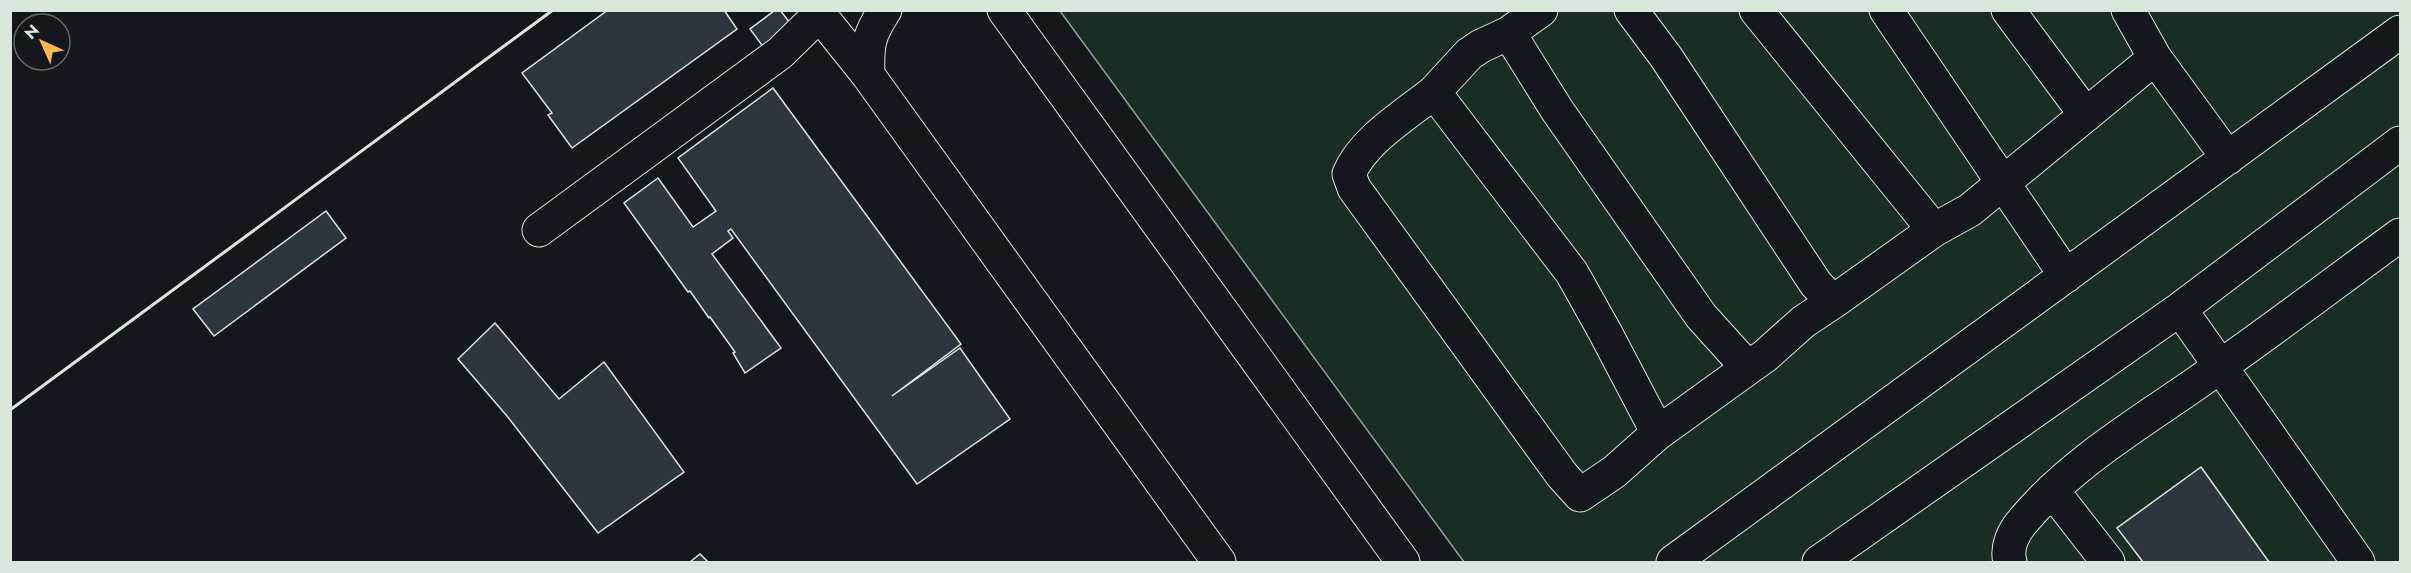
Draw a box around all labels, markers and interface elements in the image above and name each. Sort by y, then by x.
north arrow [12,12,72,72]
text: N [19,19,44,44]

